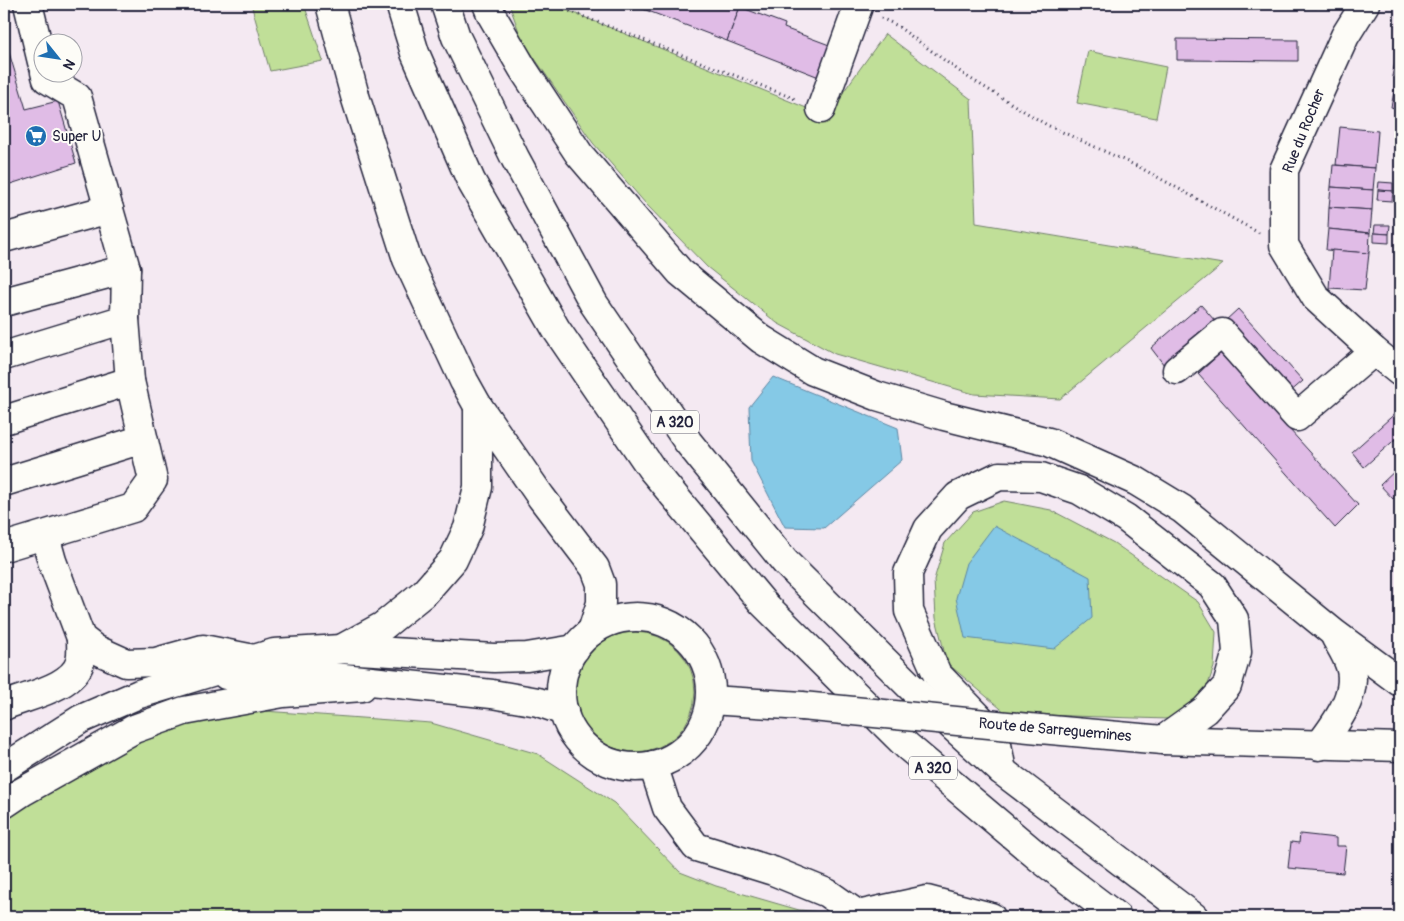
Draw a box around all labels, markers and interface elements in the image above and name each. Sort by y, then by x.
north arrow [32,32,82,82]
text: N [59,56,79,73]
street label: Rue du Rocher [1278,86,1330,176]
supermarket icon: Super U [24,124,48,148]
place label: Super U [52,127,101,146]
road number: A 320 [651,411,699,434]
street label: Route de Sarreguemines [978,714,1133,746]
road number: A 320 [909,756,957,780]

